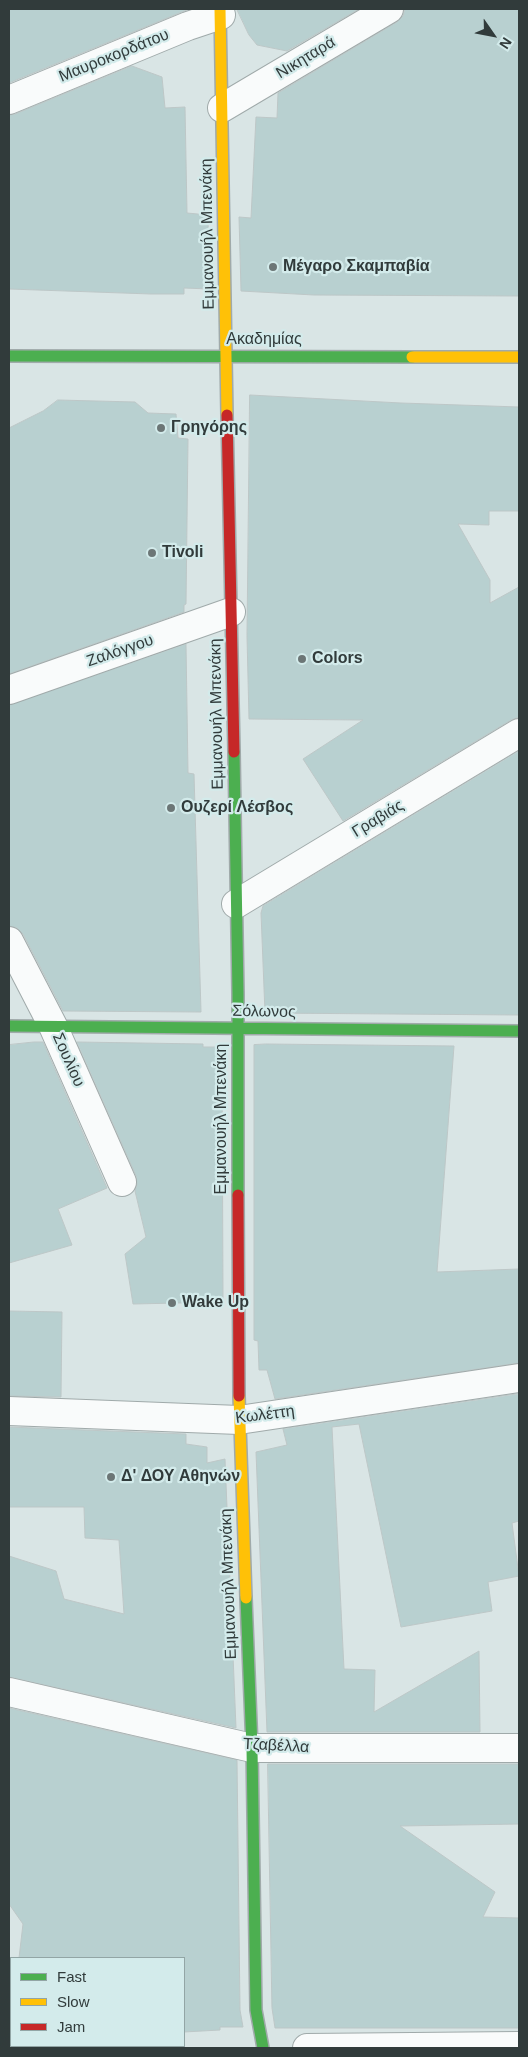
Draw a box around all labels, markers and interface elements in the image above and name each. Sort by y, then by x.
north arrow [468,10,518,60]
street label: Μαυροκορδάτου [56,25,172,87]
street label: Νικηταρά [273,33,339,83]
text: N [496,35,515,52]
street label: Εμμανουήλ Μπενάκη [197,158,219,310]
place label: Μέγαρο Σκαμπαβία [283,257,430,277]
marker: Μέγαρο Σκαμπαβία [267,261,279,273]
street label: Ακαδημίας [226,330,302,350]
place label: Γρηγόρης [171,418,247,438]
marker: Γρηγόρης [155,422,167,434]
place label: Tivoli [162,543,203,563]
marker: Tivoli [146,547,158,559]
street label: Ζαλόγγου [84,631,156,671]
street label: Εμμανουήλ Μπενάκη [206,638,228,790]
place label: Colors [312,649,363,669]
marker: Colors [296,653,308,665]
street label: Γραβιάς [349,796,407,842]
place label: Ουζερί Λέσβος [181,798,293,818]
marker: Ουζερί Λέσβος [165,802,177,814]
street label: Σόλωνος [232,1002,296,1022]
street label: Σουλίου [48,1030,88,1090]
street label: Εμμανουήλ Μπενάκη [212,1044,232,1194]
place label: Wake Up [182,1293,249,1313]
marker: Wake Up [166,1297,178,1309]
street label: Κωλέττη [234,1402,296,1428]
place label: Δ' ΔΟΥ Αθηνών [121,1467,240,1487]
marker: Δ' ΔΟΥ Αθηνών [105,1471,117,1483]
street label: Εμμανουήλ Μπενάκη [217,1508,241,1660]
street label: Τζαβέλλα [242,1735,310,1757]
legend [10,1957,185,2047]
text: Fast [57,1968,86,1985]
text: Slow [57,1993,90,2010]
text: Jam [57,2018,85,2035]

